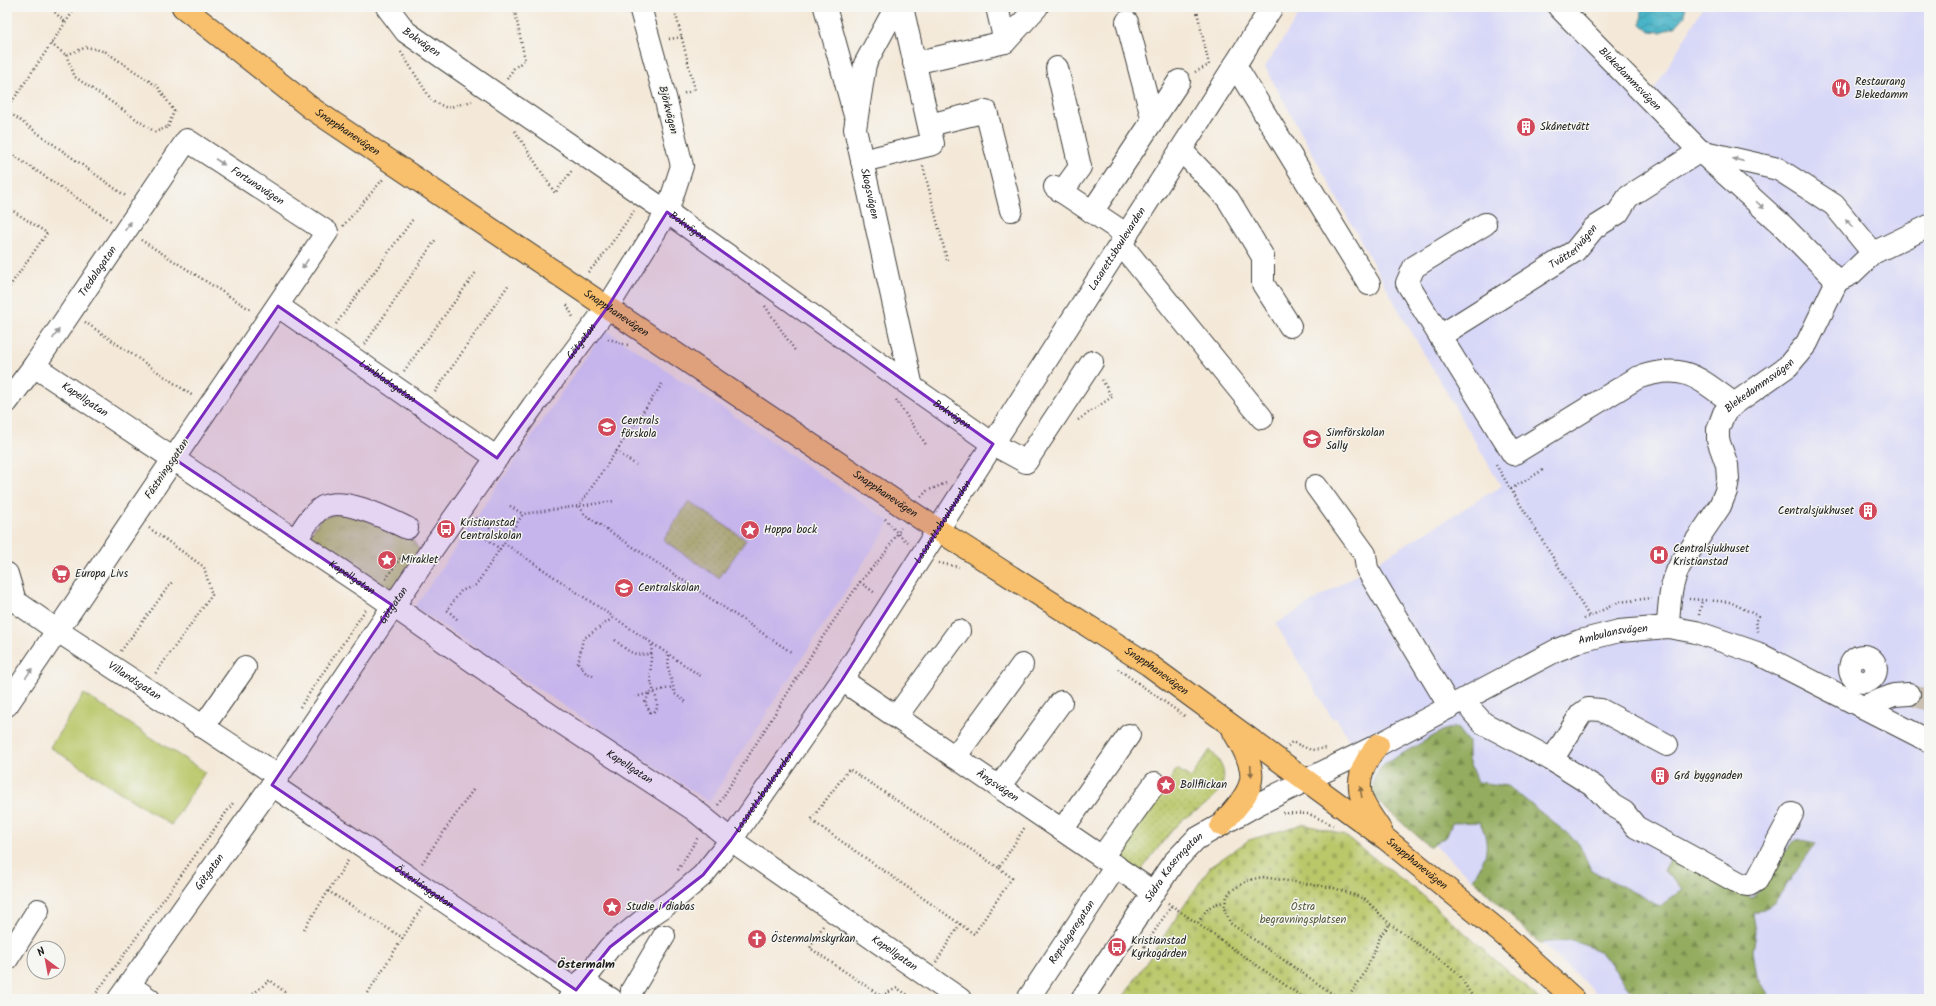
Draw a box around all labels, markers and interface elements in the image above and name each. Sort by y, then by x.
street label: Bokvägen [398,23,444,62]
street label: Blekedammsvägen [1594,43,1665,115]
place label: Restaurang Blekedamm [1855,73,1908,104]
restaurant icon: Restaurang Blekedamm [1830,77,1852,99]
street label: Björkvägen [653,84,683,136]
street label: Snapphanevägen [311,104,384,161]
building icon: Skånetvätt [1515,116,1537,138]
place label: Skånetvätt [1540,118,1590,136]
one-way arrow [1732,157,1744,163]
one-way arrow [214,158,226,165]
street label: Fortunavägen [227,162,288,210]
street label: Skogsvägen [855,167,884,221]
one-way arrow [1755,201,1766,210]
street label: Lasarettsboulevarden [1084,203,1151,294]
street label: Bokvägen [665,207,711,247]
one-way arrow [1844,217,1853,228]
one-way arrow [124,220,132,231]
street label: Tvätterivägen [1545,220,1603,274]
street label: Tredalagatan [74,242,122,301]
one-way arrow [301,259,309,270]
street label: Snapphanevägen [580,285,653,342]
street label: Götgatan [562,319,601,364]
one-way arrow [52,328,59,339]
street label: Blekedammsvägen [1720,355,1800,418]
street label: Lönbladsgatan [355,356,420,408]
street label: Kapellgatan [58,378,112,422]
street label: Bokvägen [929,395,975,435]
place label: Centrals förskola [621,412,659,443]
school or university icon: Centrals förskola [596,416,618,438]
place label: Simförskolan Sally [1326,424,1385,455]
school or university icon: Simförskolan Sally [1301,428,1323,450]
street label: Fästningsgatan [140,435,194,503]
street label: Snapphanevägen [849,466,921,523]
street label: Lasarettsboulevarden [909,476,977,568]
building icon: Centralsjukhuset [1857,500,1879,522]
place label: Centralsjukhuset [1778,502,1855,520]
place label: Kristianstad Centralskolan [460,514,522,545]
bus stop icon: Kristianstad Centralskolan [435,518,457,540]
place icon: Hoppa bock [739,519,761,541]
place label: Hoppa bock [764,521,818,539]
place label: Centralsjukhuset Kristianstad [1673,540,1750,571]
hospital icon: Centralsjukhuset Kristianstad [1648,544,1670,566]
place icon: Miraklet [376,549,398,571]
place label: Miraklet [401,551,439,569]
street label: Kapellgatan [325,556,379,600]
supermarket icon: Europa Livs [50,563,72,585]
place label: Europa Livs [75,565,128,583]
school or university icon: Centralskolan [613,577,635,599]
place label: Centralskolan [638,579,700,597]
street label: Götgatan [375,583,413,628]
street label: Ambulansvägen [1576,620,1649,650]
street label: Snapphanevägen [1121,642,1193,700]
street label: Villandsgatan [104,657,165,706]
one-way arrow [25,668,33,679]
street label: Kapellgatan [602,745,657,789]
street label: Lasarettsboulevarden [729,747,799,837]
street label: Ängsvägen [972,765,1023,807]
one-way arrow [1247,765,1254,778]
building icon: Grå byggnaden [1649,765,1671,787]
place label: Grå byggnaden [1674,767,1743,785]
place icon: Bollflickan [1155,774,1177,796]
place label: Bollflickan [1180,776,1227,794]
one-way arrow [1358,786,1364,798]
street label: Södra Kaserngatan [1140,828,1207,906]
street label: Snapphanevägen [1382,833,1452,895]
street label: Götgatan [190,850,229,894]
street label: Österlånggatan [390,861,457,914]
place icon: Studie i diabas [601,896,623,918]
street label: Repslagaregatan [1044,896,1100,968]
place label: Studie i diabas [626,898,695,916]
park label: Östra begravningsplatsen [1260,898,1346,929]
church icon: Östermalmskyrkan [746,928,768,950]
place label: Östermalmskyrkan [771,930,856,948]
street label: Kapellgatan [867,931,921,976]
place label: Kristianstad Kyrkogården [1131,932,1187,963]
bus stop icon: Kristianstad Kyrkogården [1106,936,1128,958]
north arrow [26,940,66,980]
text: N [34,943,49,962]
district label: Östermalm [557,955,615,974]

